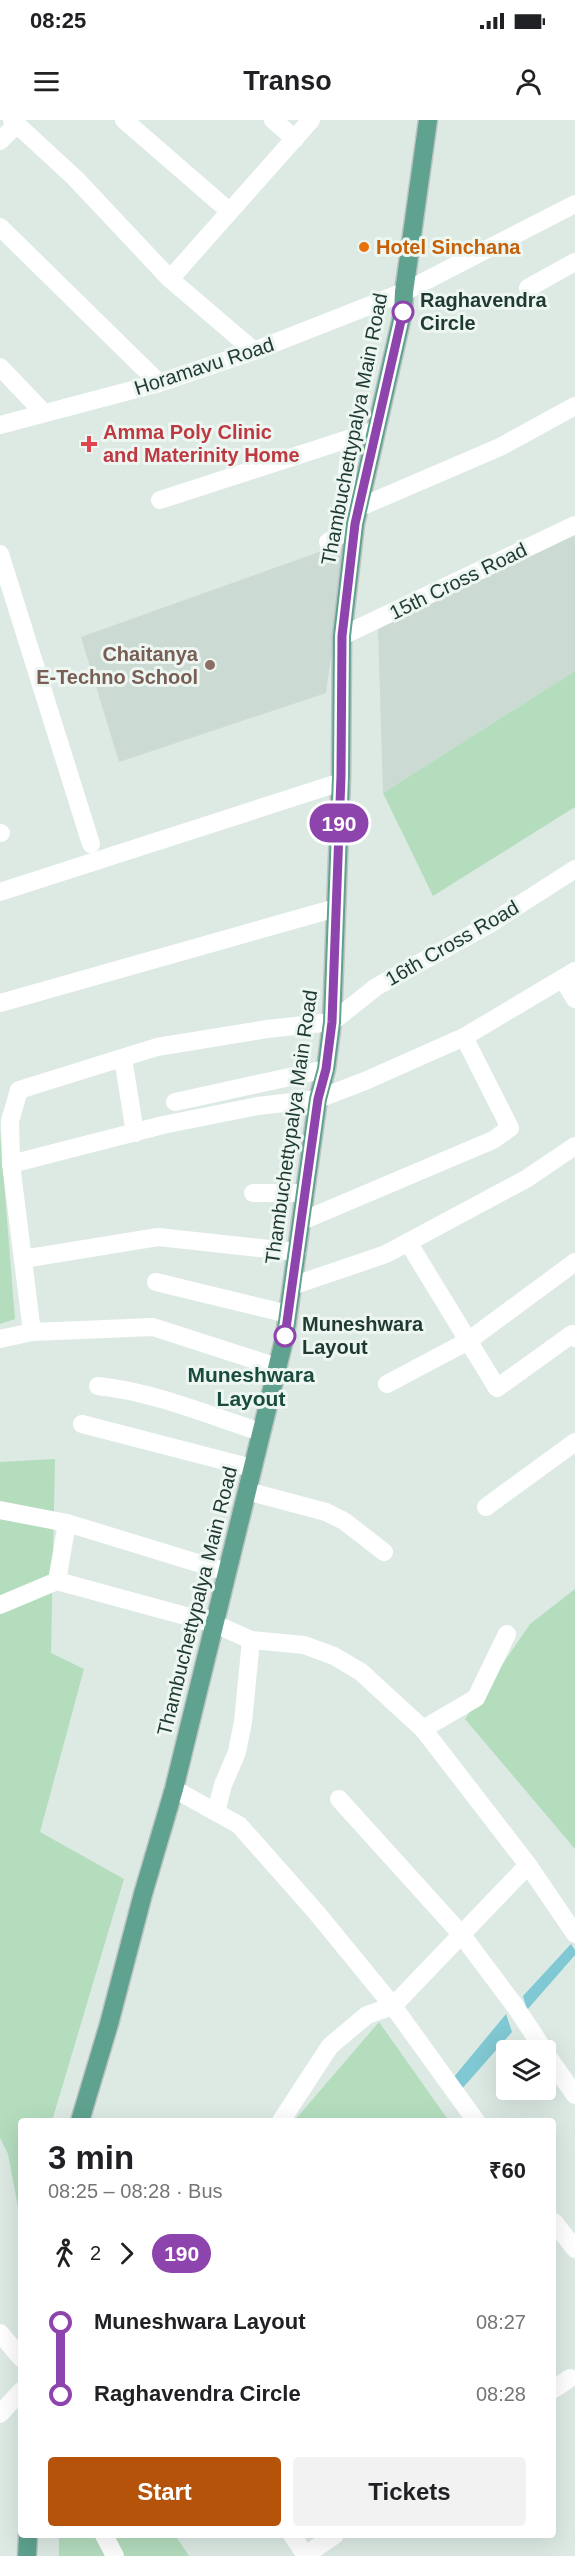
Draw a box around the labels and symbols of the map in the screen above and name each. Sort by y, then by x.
place label: Hotel Sinchana [376,236,521,258]
marker: Hotel Sinchana [357,240,371,254]
place label: Raghavendra Circle [420,289,548,334]
street label: Thambuchettypalya Main Road [317,291,391,567]
marker: Raghavendra Circle [392,301,414,323]
street label: Horamavu Road [131,333,277,399]
place label: Amma Poly Clinic and Materinity Home [103,421,300,466]
marker: Amma Poly Clinic and Materinity Home [80,435,98,453]
street label: 15th Cross Road [386,538,530,624]
place label: Chaitanya E-Techno School [36,643,199,688]
marker: Chaitanya E-Techno School [203,658,217,672]
line badge: 190 [304,804,374,842]
street label: 16th Cross Road [382,896,522,990]
street label: Thambuchettypalya Main Road [261,988,321,1266]
place label: Muneshwara Layout [302,1313,424,1358]
marker: Muneshwara Layout [274,1325,296,1347]
district label: Muneshwara Layout [187,1363,315,1410]
street label: Thambuchettypalya Main Road [153,1464,241,1738]

